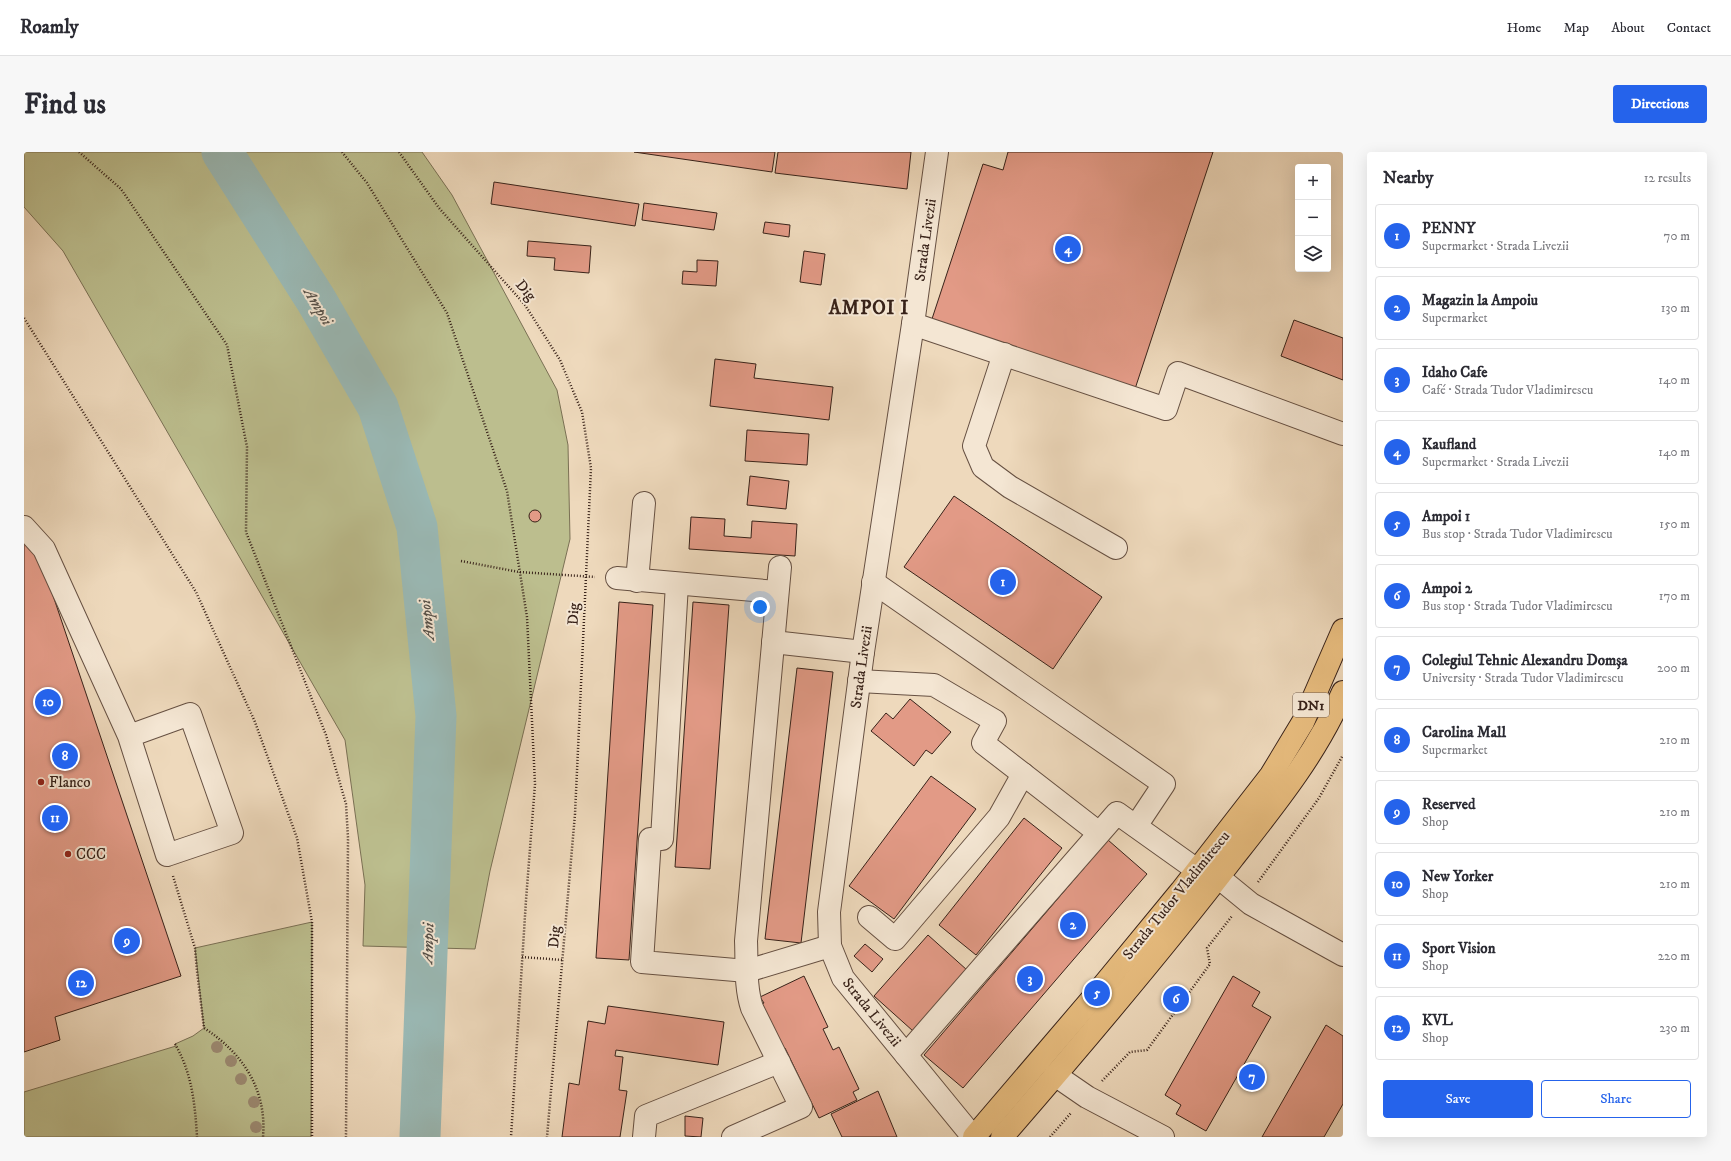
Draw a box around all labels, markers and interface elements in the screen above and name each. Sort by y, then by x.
text: Roamly [20,16,79,39]
text: Home [1507,19,1541,37]
text: Map [1563,19,1589,37]
text: About [1611,19,1645,37]
text: Contact [1667,19,1711,37]
button: Directions [1613,85,1707,123]
text: Find us [24,87,106,122]
map controls [1295,164,1331,272]
button: + [1295,164,1331,200]
text: Nearby [1383,167,1433,189]
text: 12 results [1644,170,1691,186]
street label: Strada Livezii [910,197,941,283]
button: − [1295,200,1331,236]
text: PENNY [1422,219,1476,238]
text: 1 [1395,228,1399,244]
text: 70 m [1664,228,1690,244]
pin: 4 [1055,234,1081,264]
button: layers [1295,236,1331,272]
text: Supermarket · Strada Livezii [1422,238,1569,254]
street label: Dig [511,276,541,306]
water label: Ampoi [298,282,338,330]
text: Magazin la Ampoiu [1422,291,1538,310]
district label: AMPOI I [828,297,909,320]
text: 2 [1394,300,1400,316]
text: 130 m [1661,300,1690,316]
text: Supermarket [1422,310,1488,326]
text: Idaho Cafe [1422,363,1487,382]
text: 3 [1395,372,1399,388]
text: 140 m [1658,372,1690,388]
text: Café · Strada Tudor Vladimirescu [1422,382,1593,398]
text: Kaufland [1422,435,1476,454]
text: 4 [1393,444,1401,460]
text: 140 m [1658,444,1690,460]
text: Supermarket · Strada Livezii [1422,454,1569,470]
text: Ampoi 1 [1422,507,1470,526]
text: 5 [1394,516,1400,532]
text: 150 m [1659,516,1690,532]
text: Bus stop · Strada Tudor Vladimirescu [1422,526,1613,542]
pin: 1 [990,567,1016,597]
text: Ampoi 2 [1422,579,1472,598]
text: 6 [1394,588,1400,604]
text: 170 m [1659,588,1690,604]
your location [750,597,770,617]
water label: Ampoi [415,598,439,643]
text: Bus stop · Strada Tudor Vladimirescu [1422,598,1613,614]
street label: Dig [563,602,584,626]
street label: Strada Livezii [846,624,877,710]
text: Colegiul Tehnic Alexandru Domșa [1422,651,1628,670]
text: 7 [1394,660,1400,676]
text: 200 m [1657,660,1690,676]
text: University · Strada Tudor Vladimirescu [1422,670,1623,686]
pin: 10 [35,687,61,717]
road number: DN1 [1293,693,1329,717]
text: Carolina Mall [1422,723,1506,742]
text: 8 [1394,732,1400,748]
text: 210 m [1659,732,1690,748]
pin: 8 [52,741,78,771]
text: Supermarket [1422,742,1488,758]
place label: Flanco [49,773,91,792]
marker: Flanco [36,777,46,787]
text: Reserved [1422,795,1475,814]
pin: 11 [42,803,68,833]
text: 9 [1394,804,1400,820]
text: 210 m [1659,804,1690,820]
text: Shop [1422,814,1448,830]
street label: Strada Tudor Vladimirescu [1119,827,1234,964]
place label: CCC [76,845,106,864]
marker: CCC [63,849,73,859]
text: New Yorker [1422,867,1493,886]
text: 10 [1391,876,1403,892]
text: 210 m [1659,876,1690,892]
text: Shop [1422,886,1448,902]
pin: 2 [1060,910,1086,940]
water label: Ampoi [417,922,439,966]
street label: Dig [544,924,565,949]
pin: 9 [114,926,140,956]
text: Sport Vision [1422,939,1496,958]
text: 11 [1392,948,1402,964]
text: 220 m [1658,948,1690,964]
text: Shop [1422,958,1448,974]
pin: 3 [1017,964,1043,994]
pin: 12 [68,968,94,998]
street label: Strada Livezii [838,974,905,1051]
pin: 5 [1084,978,1110,1008]
pin: 6 [1163,984,1189,1014]
text: KVL [1422,1011,1453,1030]
text: 12 [1391,1020,1403,1036]
text: 230 m [1659,1020,1690,1036]
text: Shop [1422,1030,1448,1046]
pin: 7 [1239,1062,1265,1092]
button: Save [1383,1080,1533,1118]
button: Share [1541,1080,1691,1118]

